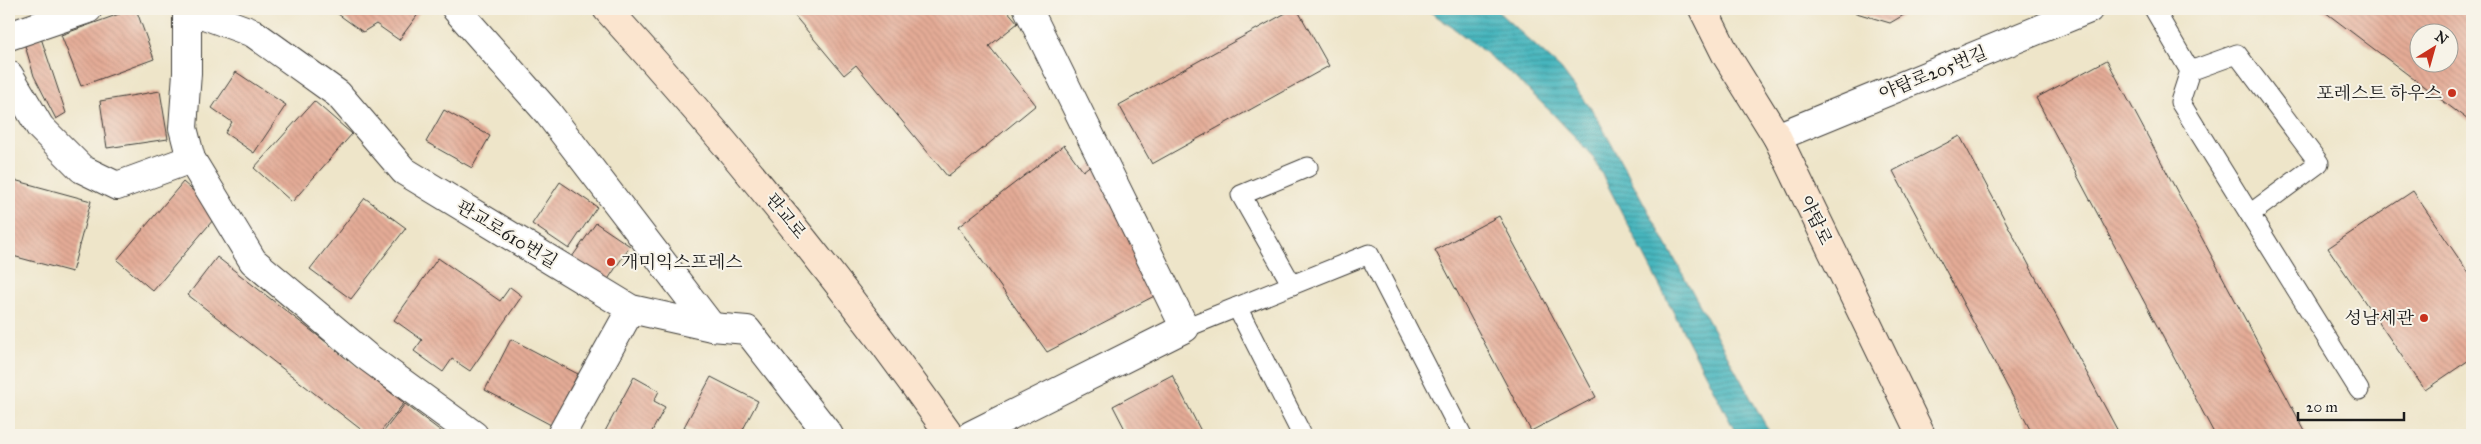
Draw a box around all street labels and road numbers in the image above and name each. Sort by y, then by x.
street label: 야탑로205번길 [1876,41,1990,105]
street label: 판교로 [761,189,811,243]
street label: 야탑로 [1795,192,1837,248]
street label: 판교로610번길 [453,195,561,273]

